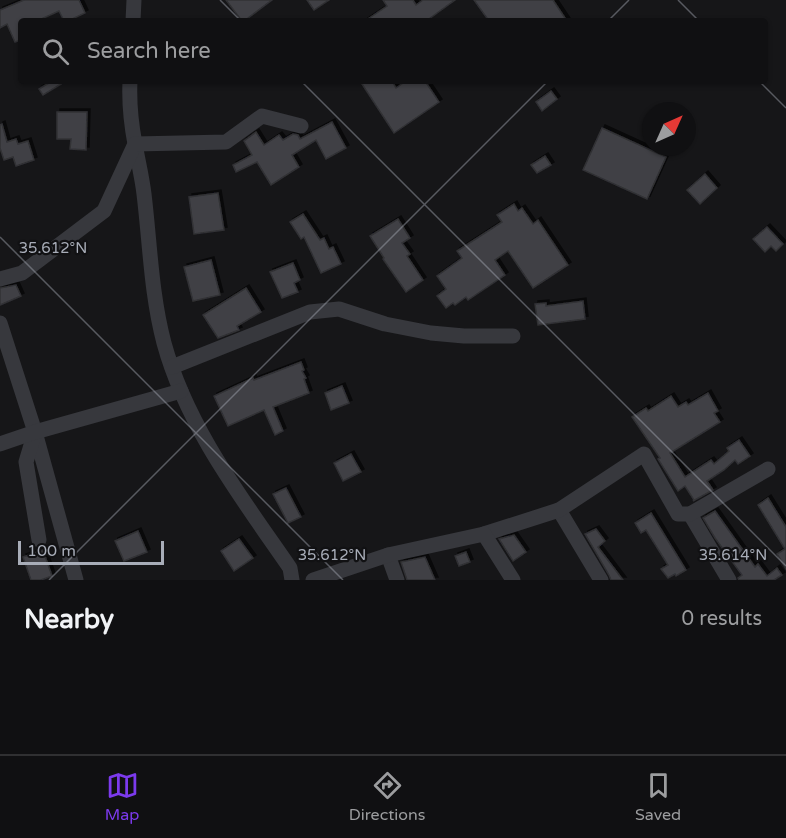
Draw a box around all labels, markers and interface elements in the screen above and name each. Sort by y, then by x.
search box [18,18,768,84]
icon: search [39,35,72,68]
text: Search here [87,38,211,64]
north arrow [642,102,696,156]
text: 35.612°N [19,239,87,257]
scale bar [18,538,164,566]
text: 100 m [27,541,76,561]
text: 35.612°N [298,546,366,564]
text: 35.614°N [699,546,767,564]
text: Nearby [24,604,114,635]
text: 0 results [682,607,762,631]
tab: Map [105,769,139,825]
tab: Directions [349,769,425,825]
tab: Saved [635,769,681,825]

